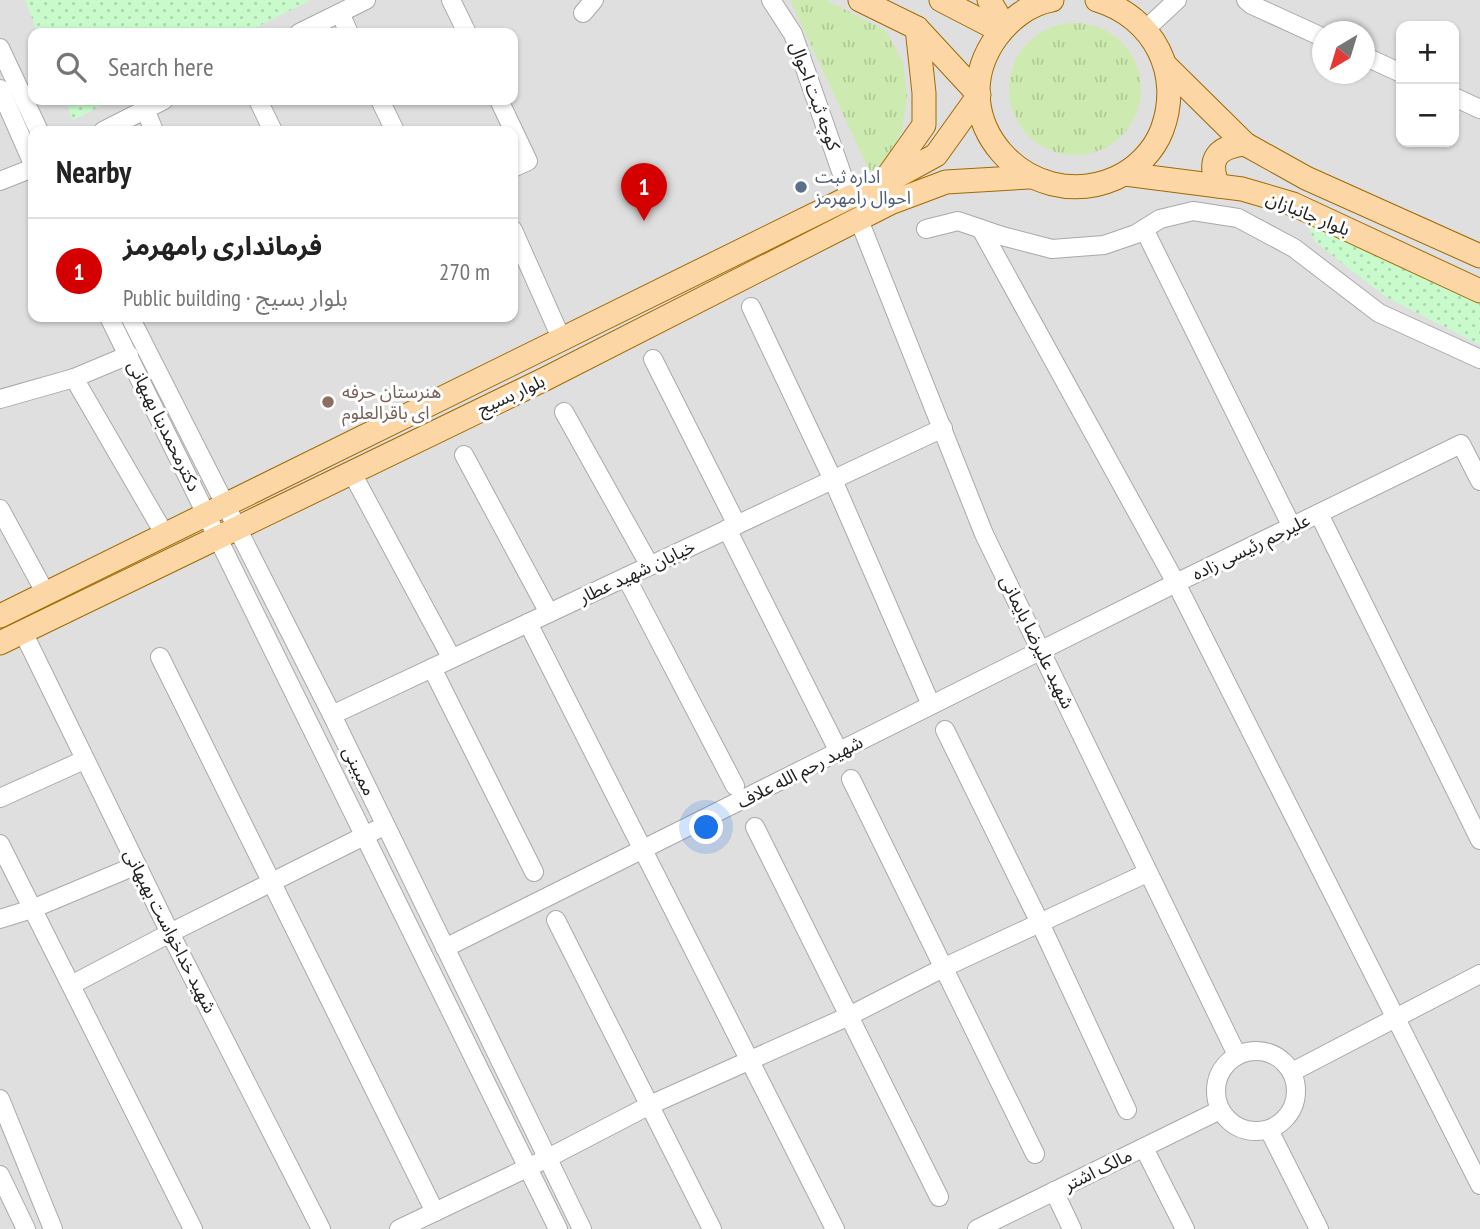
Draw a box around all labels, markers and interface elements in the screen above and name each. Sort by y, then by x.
north arrow [1312,21,1375,84]
map controls [1396,21,1459,147]
button: + [1396,21,1459,84]
search box [28,28,518,105]
street label: کوچه ثبت احوال [785,38,846,154]
icon: search [52,48,90,86]
text: Search here [108,50,214,83]
button: − [1396,84,1459,147]
text: Nearby [56,152,131,191]
pin: 1 [621,163,667,221]
place label: اداره ثبت احوال رامهرمز [814,165,911,209]
marker: اداره ثبت احوال رامهرمز [793,179,809,195]
street label: بلوار جانبازان [1263,186,1353,241]
text: فرمانداری رامهرمز [123,229,322,262]
text: 1 [74,257,85,286]
text: 270 m [439,257,490,286]
text: Public building · بلوار بسیج [123,283,348,312]
street label: دکترمحمدبنا بهبهانی [123,357,206,495]
street label: بلوار بسیج [473,369,549,422]
place label: هنرستان حرفه ای باقرالعلوم [342,380,441,427]
marker: هنرستان حرفه ای باقرالعلوم [320,394,336,410]
street label: علیرحم رئیسی زاده [1188,508,1314,587]
street label: خیابان شهید عطار [574,535,699,609]
street label: شهید علیرضا بایمانی [995,571,1080,712]
street label: شهید رحم الله علاف [733,730,867,815]
street label: ممبینی [338,742,381,799]
your location [689,810,723,844]
street label: شهید خداخواست بهبهانی [119,845,222,1017]
street label: مالک اشتر [1059,1143,1136,1196]

